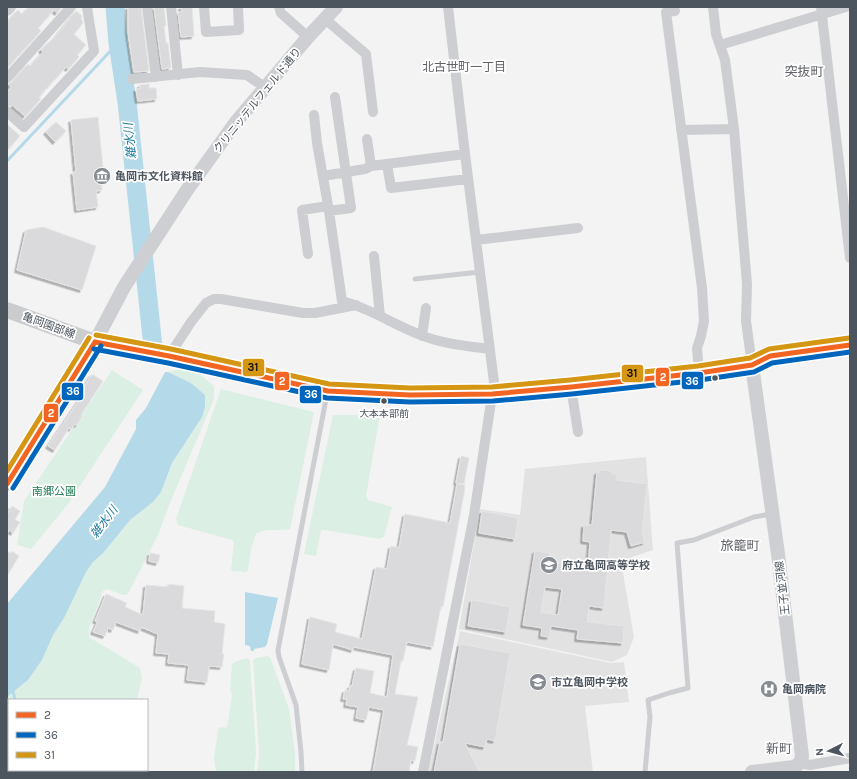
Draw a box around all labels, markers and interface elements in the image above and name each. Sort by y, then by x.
street label: クリニッテルフェルド通り [211,45,304,156]
district label: 北古世町一丁目 [422,60,506,74]
district label: 突抜町 [784,64,824,79]
water label: 雑水川 [121,120,139,160]
museum icon: 亀岡市文化資料館 [92,166,112,186]
place label: 亀岡市文化資料館 [115,170,203,183]
street label: 亀岡園部線 [21,310,77,341]
line badge: 31 [242,358,265,377]
text: 31 [248,361,258,374]
line badge: 31 [621,364,644,383]
text: 31 [627,367,637,380]
line badge: 2 [655,367,670,387]
line badge: 2 [274,371,290,391]
text: 2 [660,371,667,384]
line badge: 36 [681,371,704,390]
unlabelled marker [710,373,720,383]
text: 2 [279,375,286,388]
text: 36 [685,375,699,388]
line badge: 36 [61,382,84,401]
text: 36 [66,385,80,398]
line badge: 36 [299,385,322,404]
text: 36 [304,388,318,401]
marker: 大本本部前 [379,396,389,406]
line badge: 2 [43,403,59,423]
text: 2 [48,407,55,420]
place label: 大本本部前 [359,408,409,420]
park label: 南郷公園 [32,485,76,498]
water label: 雑水川 [88,502,122,541]
district label: 旅籠町 [720,538,760,553]
school or university icon: 府立亀岡高等学校 [539,555,559,575]
place label: 府立亀岡高等学校 [562,559,650,572]
street label: 王子並河線 [773,560,792,616]
school or university icon: 市立亀岡中学校 [528,672,548,692]
place label: 市立亀岡中学校 [551,676,628,689]
hospital icon: 亀岡病院 [759,679,779,699]
place label: 亀岡病院 [782,683,826,696]
legend [8,699,148,771]
text: 2 [44,708,51,722]
text: 36 [44,728,58,742]
north arrow [809,731,849,771]
district label: 新町 [766,741,792,756]
text: N [813,747,826,757]
text: 31 [44,748,55,762]

